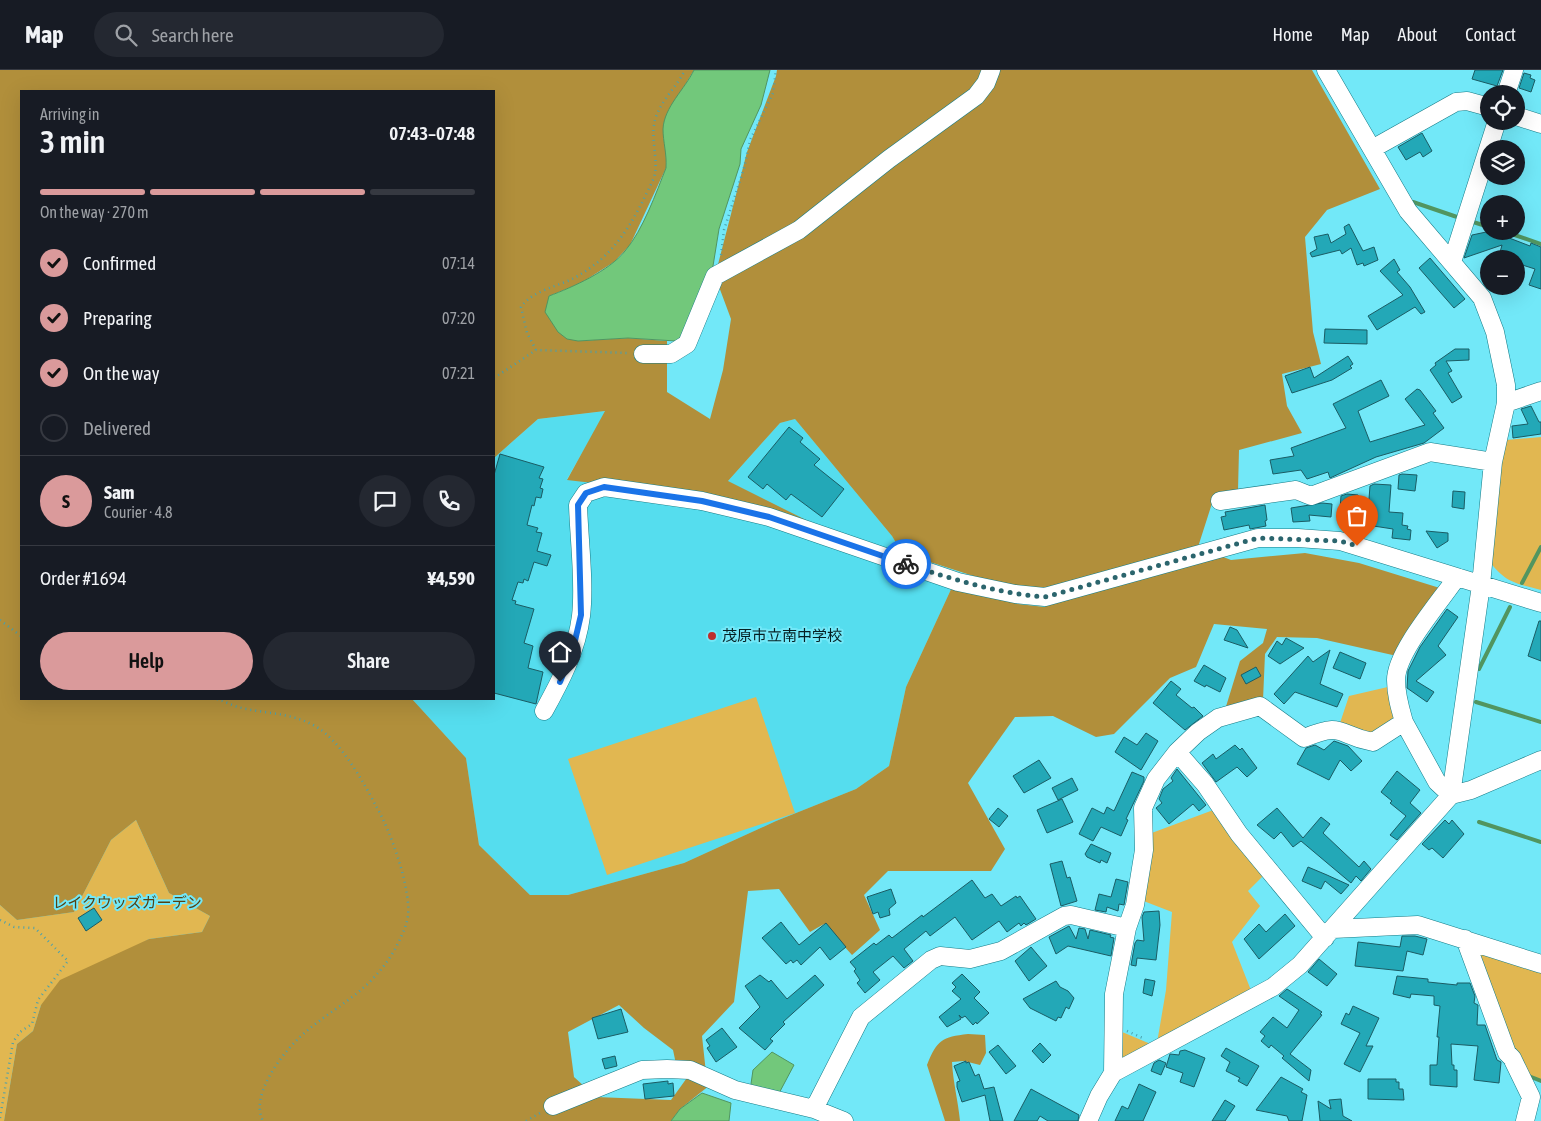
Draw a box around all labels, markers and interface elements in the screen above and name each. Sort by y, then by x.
search box [94,12,444,57]
text: Map [25,21,64,48]
icon: search [112,21,140,49]
text: Search here [152,24,234,46]
text: Home [1273,24,1313,45]
text: Map [1341,24,1370,45]
text: About [1398,24,1437,45]
text: Contact [1465,24,1516,45]
map controls [1480,85,1525,295]
button: locate [1480,85,1525,130]
text: Arriving in [40,105,100,123]
text: 07:43–07:48 [389,122,475,144]
text: 3 min [40,123,105,160]
button: layers [1480,140,1525,185]
button: + [1480,195,1525,240]
text: On the way · 270 m [40,203,149,221]
icon: check [40,249,68,277]
button: − [1480,250,1525,295]
text: Confirmed [83,252,156,274]
text: 07:14 [442,254,475,272]
icon: check [40,304,68,332]
text: Preparing [83,307,152,329]
text: 07:20 [442,309,475,327]
icon: check [40,359,68,387]
text: On the way [83,362,160,384]
text: 07:21 [442,364,475,382]
text: Delivered [83,417,151,439]
button: chat [359,475,411,527]
button: phone [423,475,475,527]
text: Sam [104,481,135,503]
text: S [62,490,70,512]
pin [1336,495,1378,546]
icon: bag [1343,502,1371,530]
text: Courier · 4.8 [104,503,173,521]
courier [881,539,931,589]
icon: bike [892,550,920,578]
text: Order #1694 [40,567,127,589]
text: ¥4,590 [427,567,475,589]
place label: 茂原市立南中学校 [722,627,842,644]
marker: 茂原市立南中学校 [706,630,718,642]
pin [539,631,581,682]
button: Help [40,632,253,690]
button: Share [263,632,475,690]
icon: home [546,638,574,666]
park label: レイクウッズガーデン [52,894,202,911]

